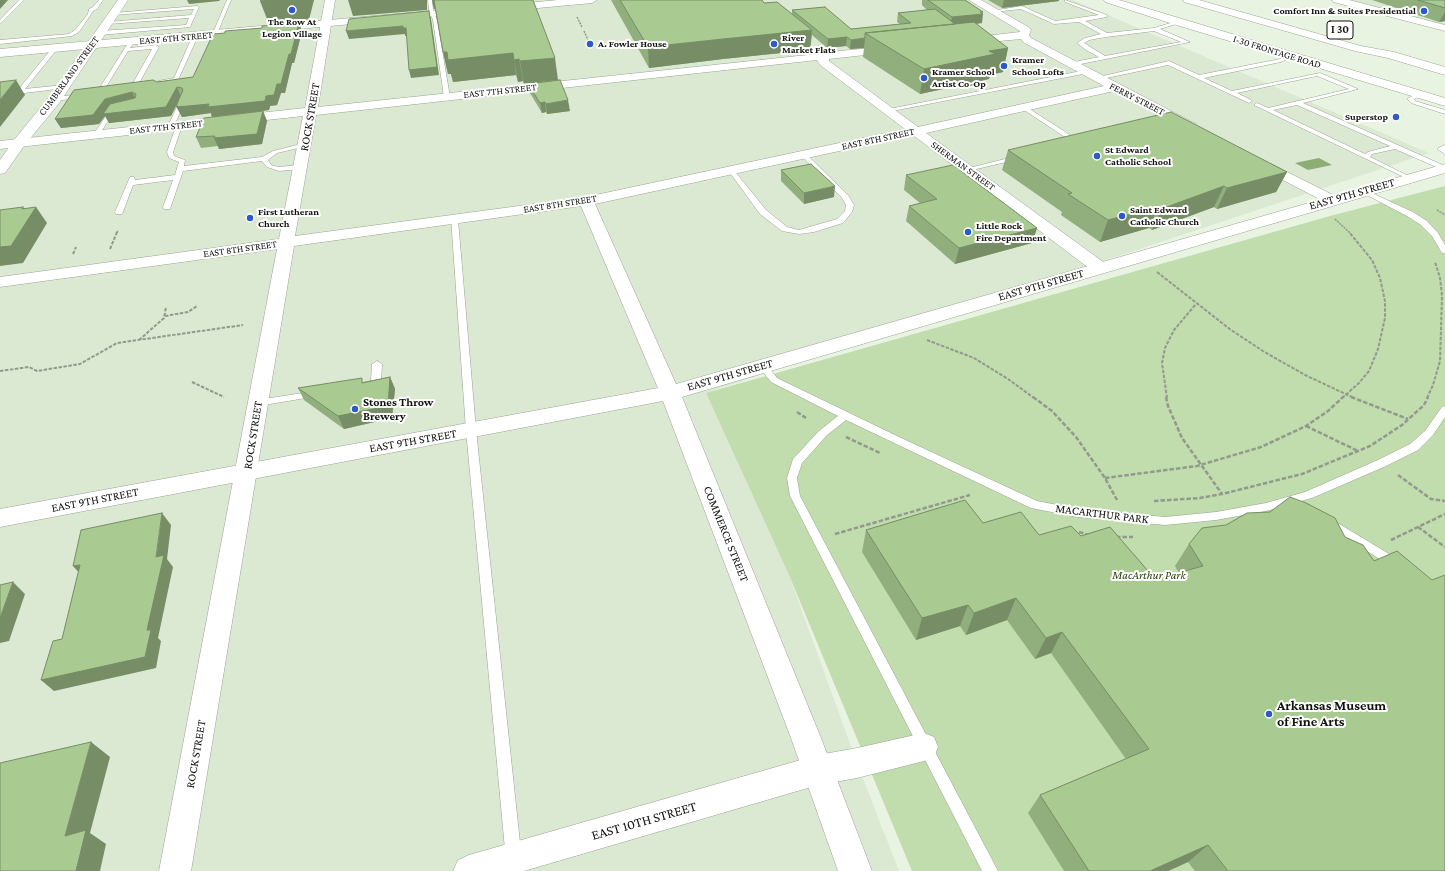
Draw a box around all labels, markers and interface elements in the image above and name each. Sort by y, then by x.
marker: The Row At Legion Village [287,5,297,15]
place label: Comfort Inn & Suites Presidential [1273,5,1416,17]
marker: Comfort Inn & Suites Presidential [1419,6,1429,16]
place label: The Row At Legion Village [262,16,322,40]
road number: I 30 [1327,21,1353,39]
street label: EAST 6TH STREET [139,29,213,47]
place label: River Market Flats [782,32,836,56]
street label: I-30 FRONTAGE ROAD [1232,33,1322,71]
street label: CUMBERLAND STREET [36,34,102,118]
place label: A. Fowler House [598,38,667,50]
marker: A. Fowler House [585,39,595,49]
marker: River Market Flats [769,39,779,49]
place label: Kramer School Lofts [1012,54,1064,78]
marker: Kramer School Lofts [999,61,1009,71]
place label: Kramer School Artist Co-Op [932,66,995,90]
marker: Kramer School Artist Co-Op [919,73,929,83]
street label: FERRY STREET [1107,80,1167,118]
street label: EAST 7TH STREET [463,81,537,101]
street label: ROCK STREET [297,82,323,152]
place label: Superstop [1345,111,1388,123]
marker: Superstop [1391,112,1401,122]
street label: EAST 7TH STREET [129,117,203,137]
street label: EAST 8TH STREET [841,125,915,153]
street label: SHERMAN STREET [929,139,997,193]
place label: St Edward Catholic School [1105,144,1171,168]
marker: St Edward Catholic School [1092,151,1102,161]
street label: EAST 9TH STREET [1307,175,1397,213]
street label: EAST 8TH STREET [522,192,598,216]
place label: Saint Edward Catholic Church [1130,204,1199,228]
place label: First Lutheran Church [258,206,319,230]
marker: Saint Edward Catholic Church [1117,211,1127,221]
marker: First Lutheran Church [245,213,255,223]
place label: Little Rock Fire Department [976,220,1046,244]
marker: Little Rock Fire Department [963,227,973,237]
street label: EAST 8TH STREET [202,238,278,260]
street label: EAST 9TH STREET [996,266,1086,304]
street label: EAST 9TH STREET [685,356,775,394]
place label: Stones Throw Brewery [363,395,433,423]
street label: ROCK STREET [240,400,266,470]
marker: Stones Throw Brewery [350,404,360,414]
street label: EAST 9TH STREET [368,426,458,456]
street label: EAST 9TH STREET [50,484,140,516]
street label: COMMERCE STREET [700,484,752,584]
street label: MACARTHUR PARK [1055,501,1149,527]
park label: MacArthur Park [1112,568,1186,582]
place label: Arkansas Museum of Fine Arts [1277,698,1386,730]
marker: Arkansas Museum of Fine Arts [1264,709,1274,719]
street label: ROCK STREET [183,719,209,789]
street label: EAST 10TH STREET [589,798,699,844]

